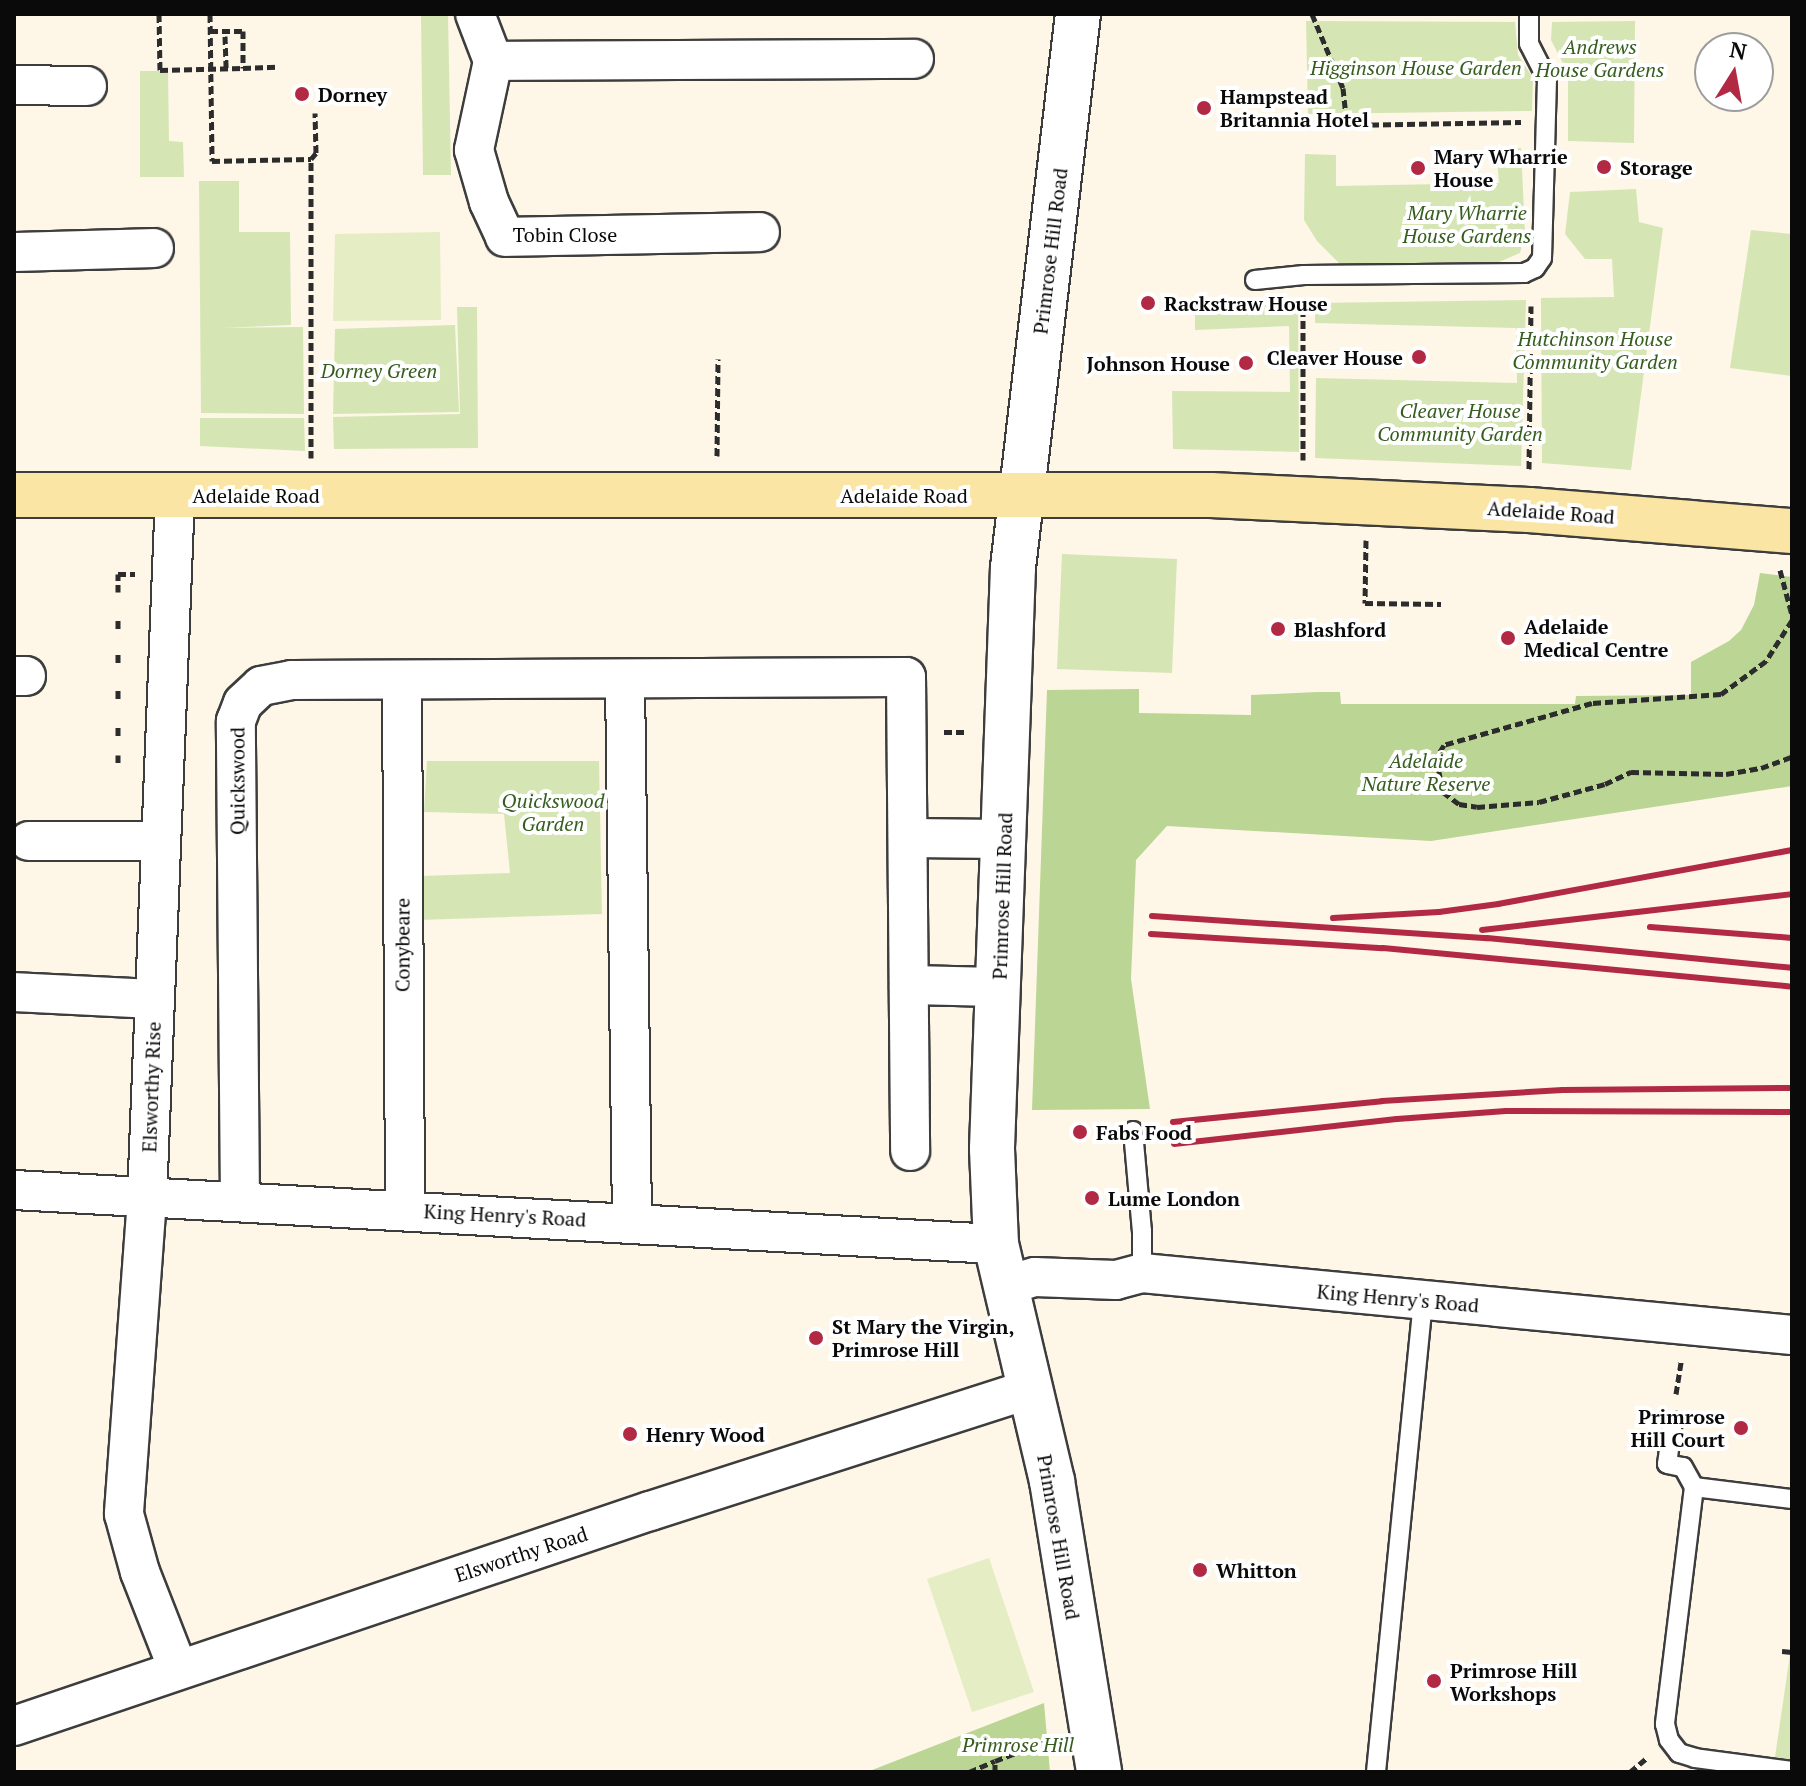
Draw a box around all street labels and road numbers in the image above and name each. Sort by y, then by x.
street label: Primrose Hill Road [1028,167,1072,335]
street label: Tobin Close [513,222,617,246]
street label: Adelaide Road [192,483,320,507]
street label: Adelaide Road [840,483,968,507]
street label: Adelaide Road [1487,496,1615,528]
street label: Quickswood [225,727,249,835]
street label: Primrose Hill Road [987,812,1017,980]
street label: Conybeare [390,898,414,992]
street label: Elsworthy Rise [137,1021,165,1153]
street label: King Henry's Road [423,1199,587,1231]
street label: King Henry's Road [1316,1279,1480,1317]
street label: Primrose Hill Road [1033,1453,1085,1621]
street label: Elsworthy Road [452,1521,590,1587]

